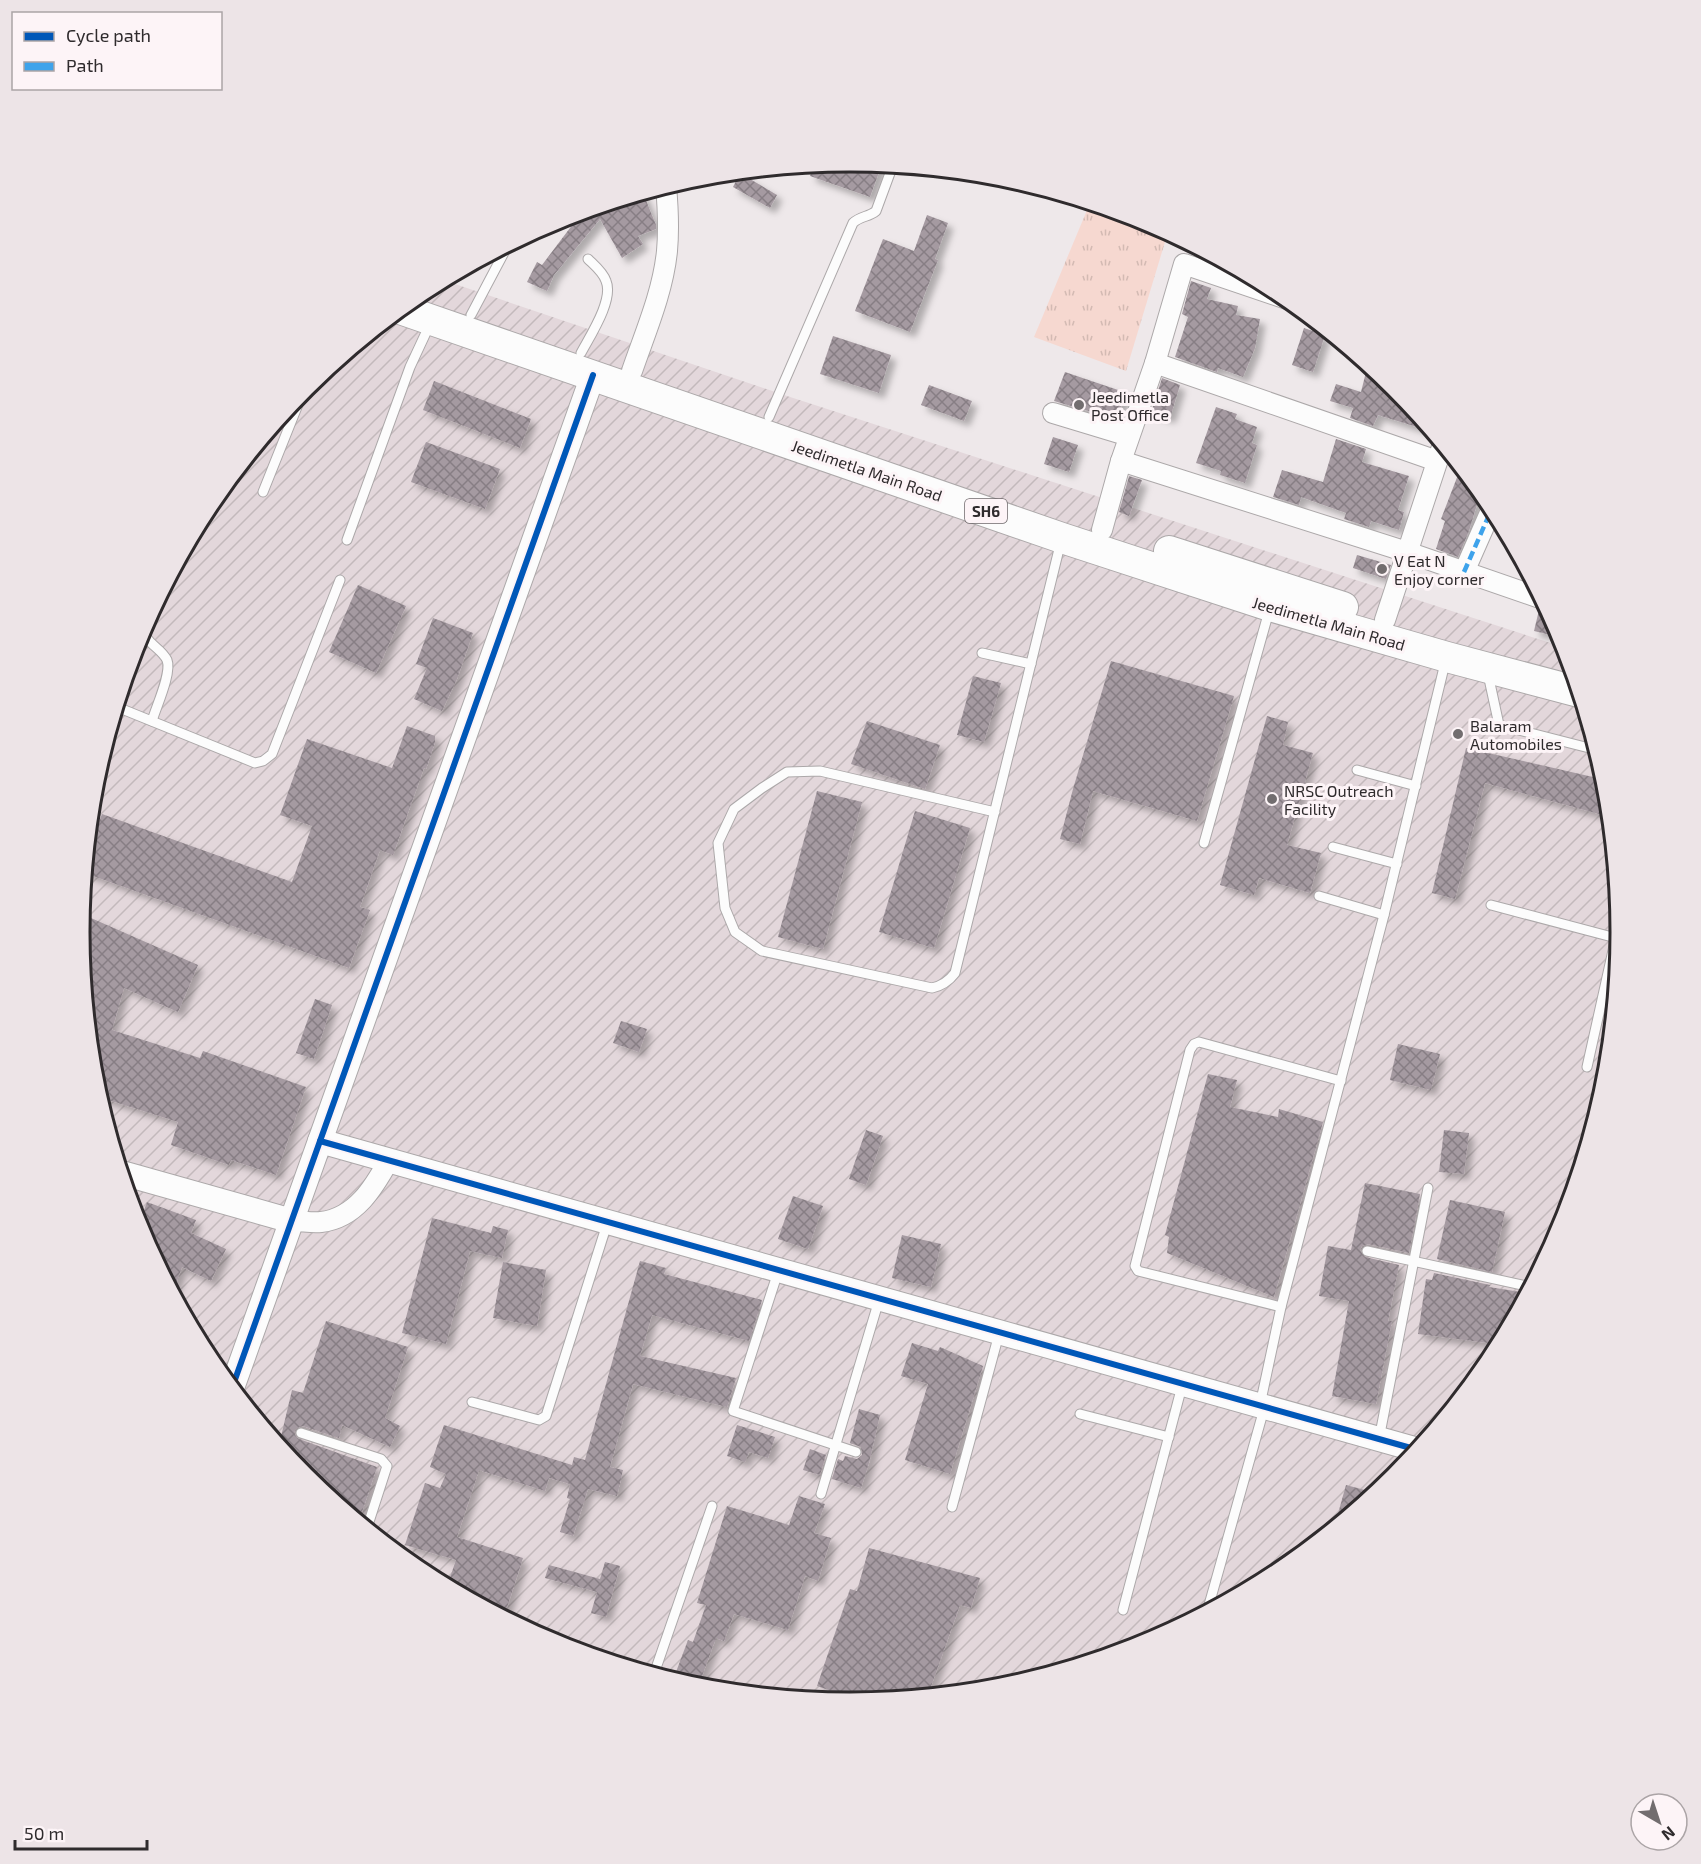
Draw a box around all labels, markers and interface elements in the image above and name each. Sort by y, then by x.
legend [12,12,222,90]
text: Cycle path [66,24,151,46]
text: Path [66,54,104,76]
place label: Jeedimetla Post Office [1091,387,1169,424]
marker: Jeedimetla Post Office [1072,398,1086,412]
street label: Jeedimetla Main Road [789,435,945,505]
road number: SH6 [965,499,1007,523]
place label: V Eat N Enjoy corner [1394,551,1485,589]
marker: V Eat N Enjoy corner [1375,562,1389,576]
street label: Jeedimetla Main Road [1250,592,1408,654]
place label: Balaram Automobiles [1470,716,1562,753]
marker: Balaram Automobiles [1451,727,1465,741]
place label: NRSC Outreach Facility [1284,781,1393,818]
marker: NRSC Outreach Facility [1265,792,1279,806]
north arrow [1629,1792,1689,1852]
scale bar [15,1813,147,1851]
text: 50 m [24,1822,64,1844]
text: N [1658,1823,1679,1845]

